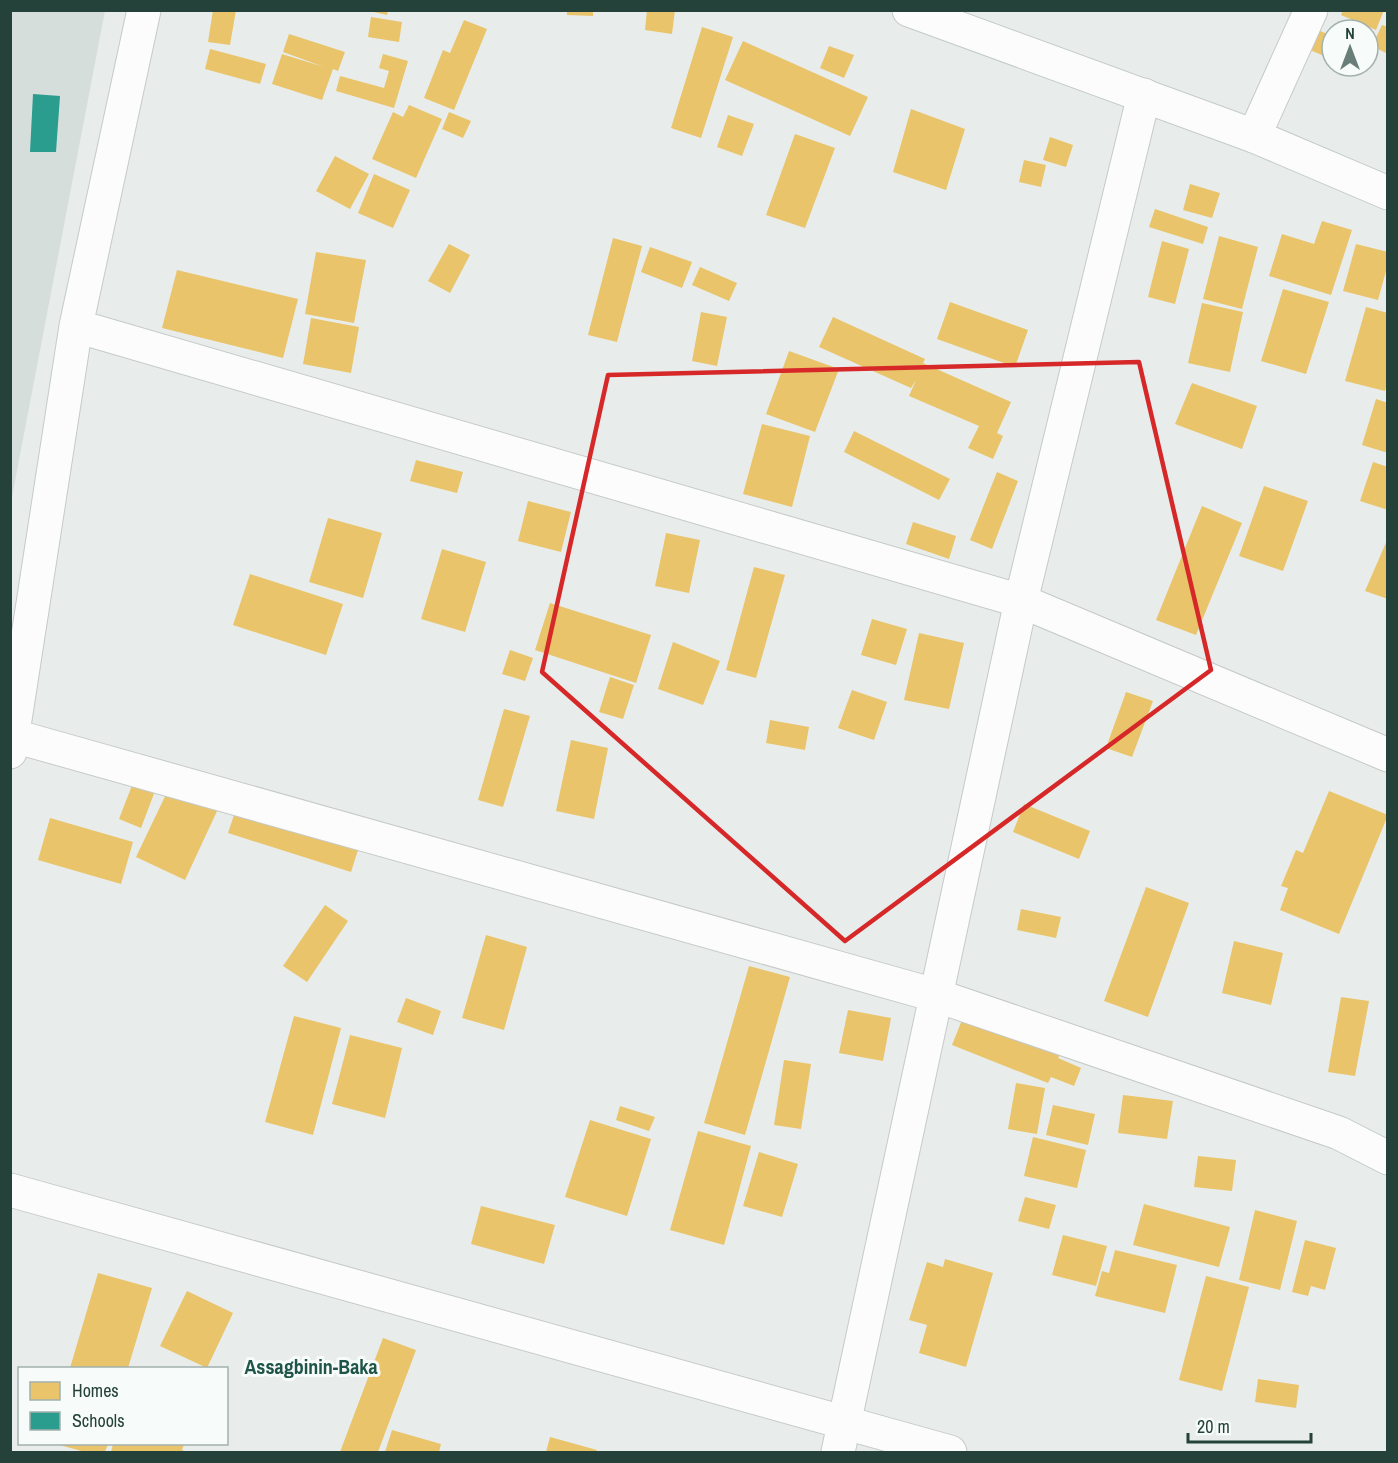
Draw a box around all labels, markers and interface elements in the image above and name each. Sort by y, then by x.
north arrow [1320,18,1380,78]
text: N [1345,22,1355,44]
district label: Assagbinin-Baka [244,1353,378,1380]
legend [18,1367,228,1445]
text: Homes [72,1378,119,1403]
scale bar [1188,1406,1311,1444]
text: Schools [72,1408,125,1433]
text: 20 m [1197,1414,1230,1439]

